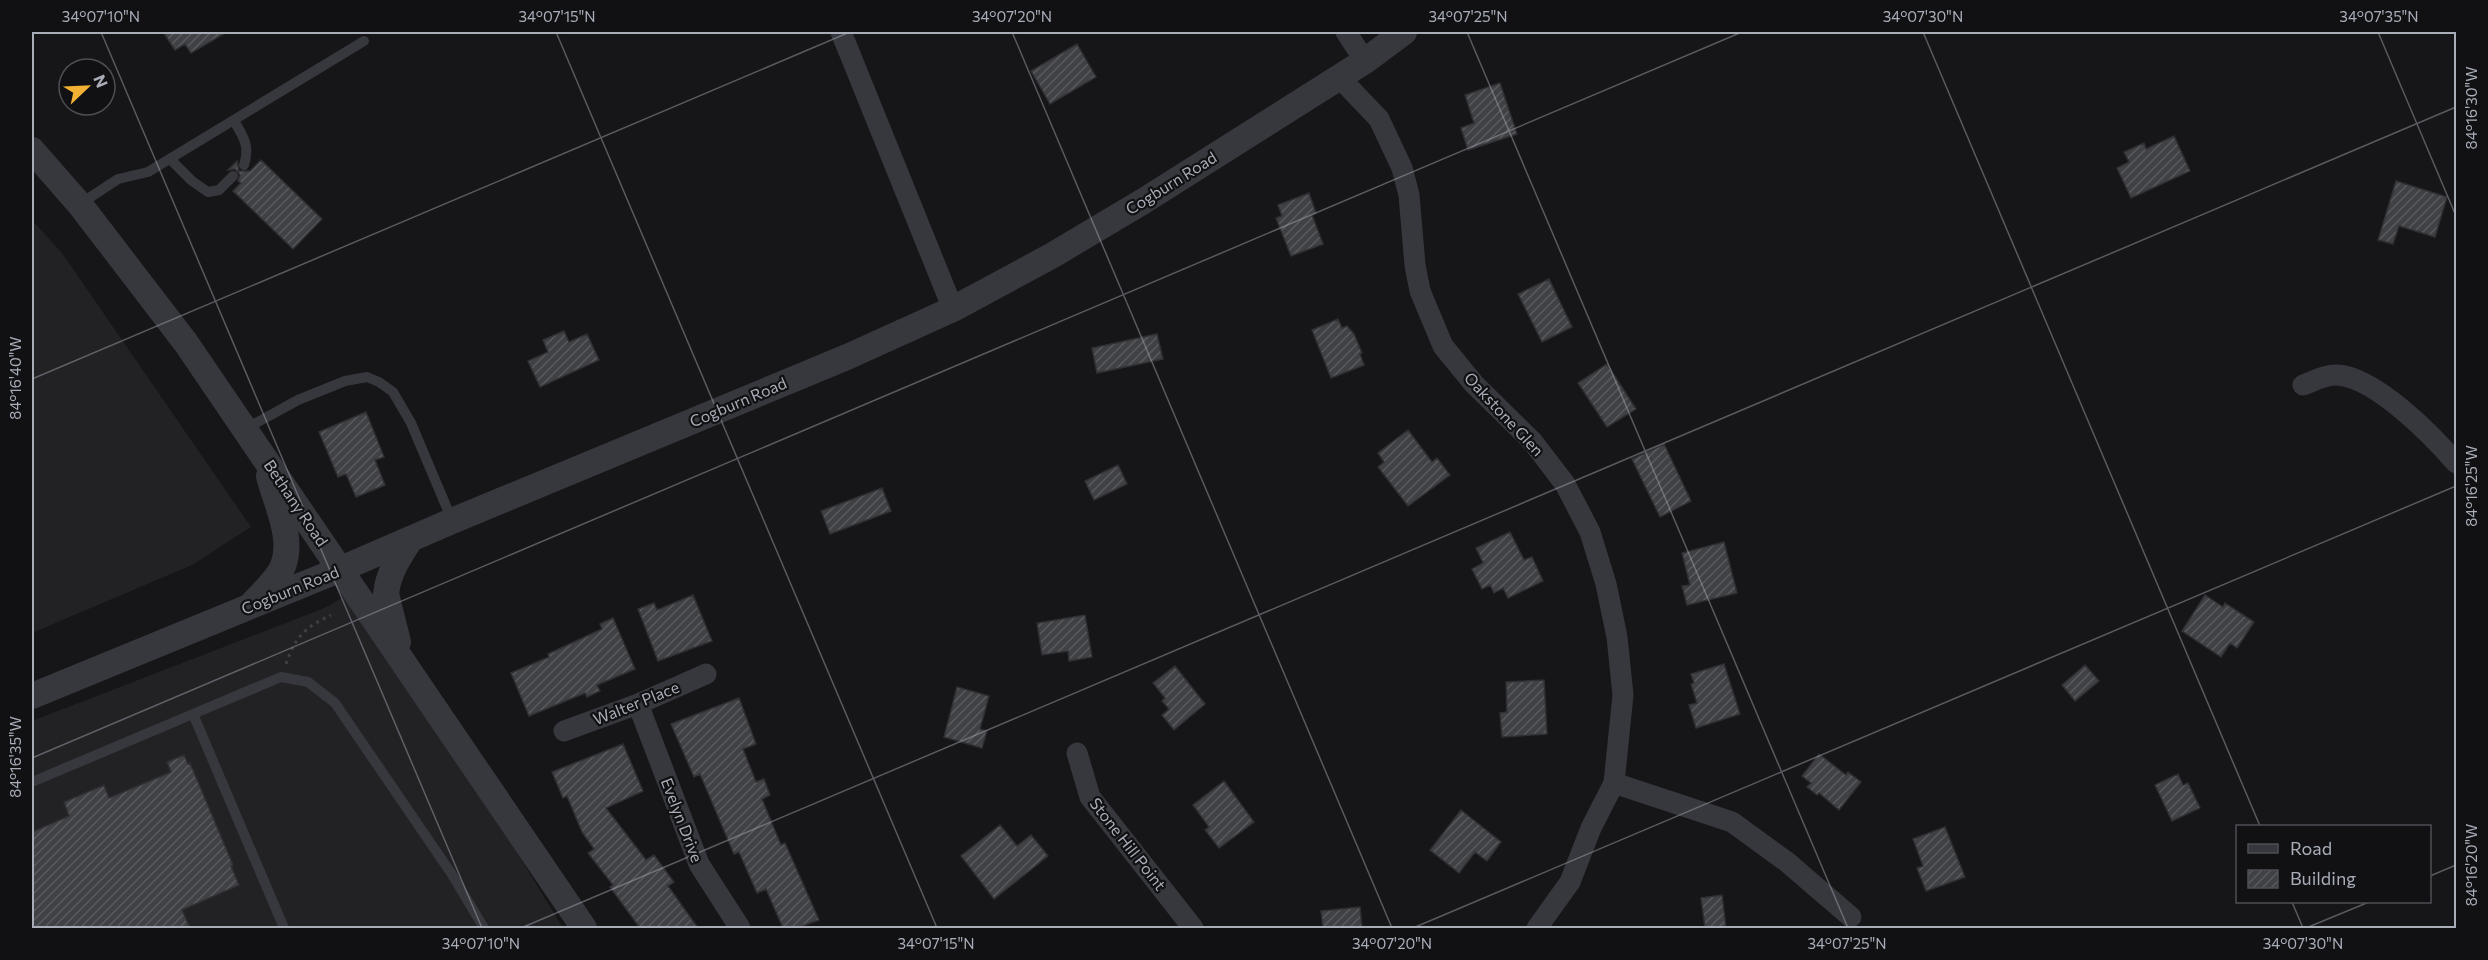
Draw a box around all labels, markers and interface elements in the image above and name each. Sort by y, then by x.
text: 34°07'10"N [62,7,140,25]
text: 34°07'15"N [518,7,596,25]
text: 34°07'20"N [972,7,1052,25]
text: 34°07'25"N [1428,7,1508,25]
text: 34°07'30"N [1883,7,1963,25]
text: 34°07'35"N [2339,7,2419,25]
north arrow [57,57,117,117]
text: 84°16'30"W [2462,67,2480,149]
text: N [90,72,112,90]
street label: Cogburn Road [1122,147,1220,218]
text: 84°16'40"W [6,336,24,420]
street label: Oakstone Glen [1461,368,1548,459]
street label: Cogburn Road [686,373,789,431]
text: 84°16'25"W [2462,445,2480,527]
street label: Bethany Road [260,456,332,550]
street label: Cogburn Road [238,561,341,618]
street label: Walter Place [590,677,682,728]
text: 84°16'35"W [6,716,24,798]
street label: Evelyn Drive [658,775,707,865]
street label: Stone Hill Point [1086,794,1171,894]
text: 84°16'20"W [2462,824,2480,906]
legend [2236,825,2431,903]
text: Road [2290,837,2332,859]
text: Building [2290,867,2356,889]
text: 34°07'10"N [442,934,520,952]
text: 34°07'15"N [897,934,975,952]
text: 34°07'20"N [1352,934,1432,952]
text: 34°07'25"N [1807,934,1887,952]
text: 34°07'30"N [2263,934,2343,952]

